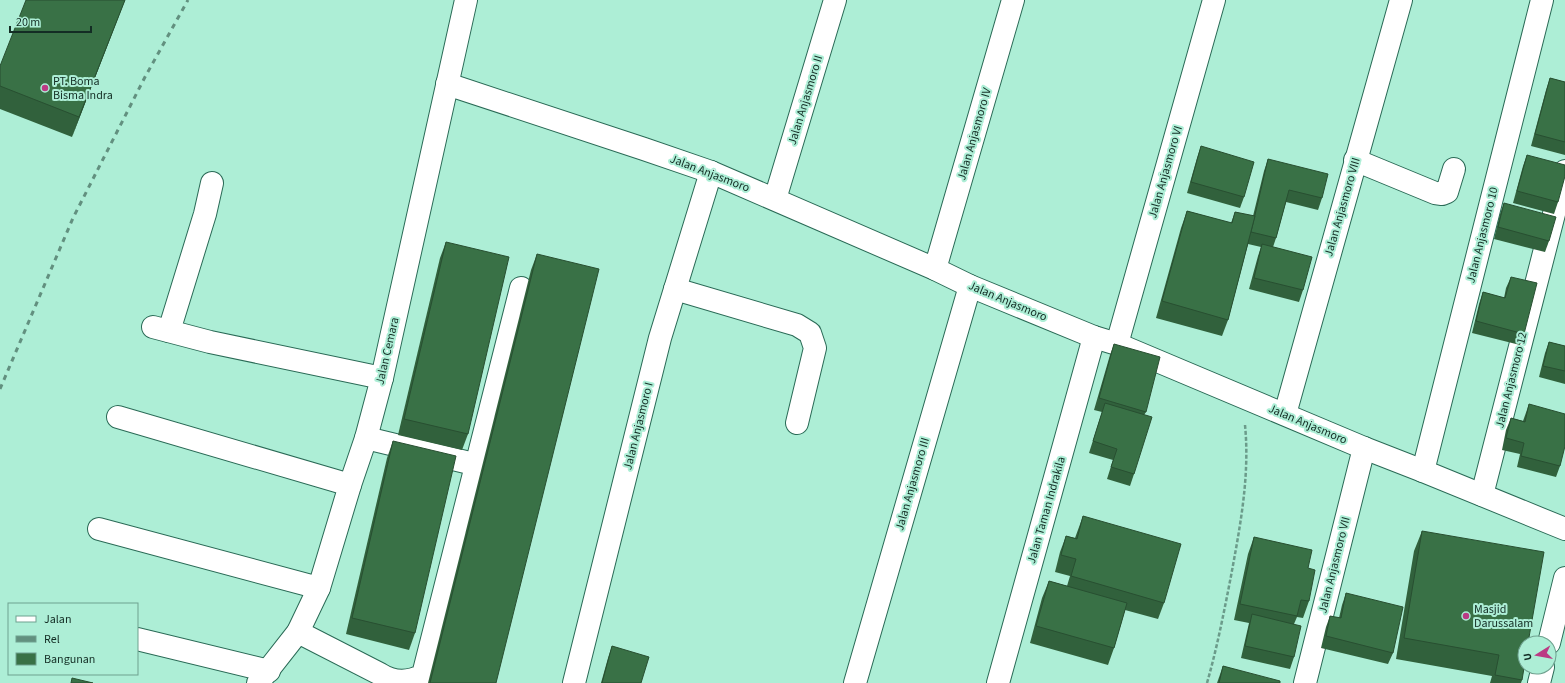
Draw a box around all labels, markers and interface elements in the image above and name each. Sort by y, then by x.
scale bar [10,8,91,34]
text: 20 m [16,14,40,31]
street label: Jalan Anjasmoro II [784,53,827,147]
place label: PT. Boma Bisma Indra [53,73,113,104]
marker: PT. Boma Bisma Indra [40,83,50,93]
street label: Jalan Anjasmoro IV [953,85,996,182]
street label: Jalan Anjasmoro VI [1144,124,1187,220]
street label: Jalan Anjasmoro [668,150,752,196]
street label: Jalan Anjasmoro VIII [1320,156,1365,259]
street label: Jalan Anjasmoro 10 [1462,185,1503,285]
street label: Jalan Anjasmoro [966,277,1050,326]
street label: Jalan Cemara [371,316,403,386]
street label: Jalan Anjasmoro 12 [1491,330,1532,430]
street label: Jalan Anjasmoro I [619,381,658,472]
street label: Jalan Anjasmoro [1266,400,1350,449]
street label: Jalan Anjasmoro III [891,436,934,533]
street label: Jalan Taman Indrakila [1023,455,1070,566]
street label: Jalan Anjasmoro VII [1314,515,1355,615]
place label: Masjid Darussalam [1474,601,1533,632]
legend [8,603,138,675]
text: Jalan [44,611,71,628]
marker: Masjid Darussalam [1461,611,1471,621]
text: Rel [44,631,60,648]
north arrow [1517,635,1557,675]
text: Bangunan [44,651,95,668]
text: U [1520,652,1536,662]

